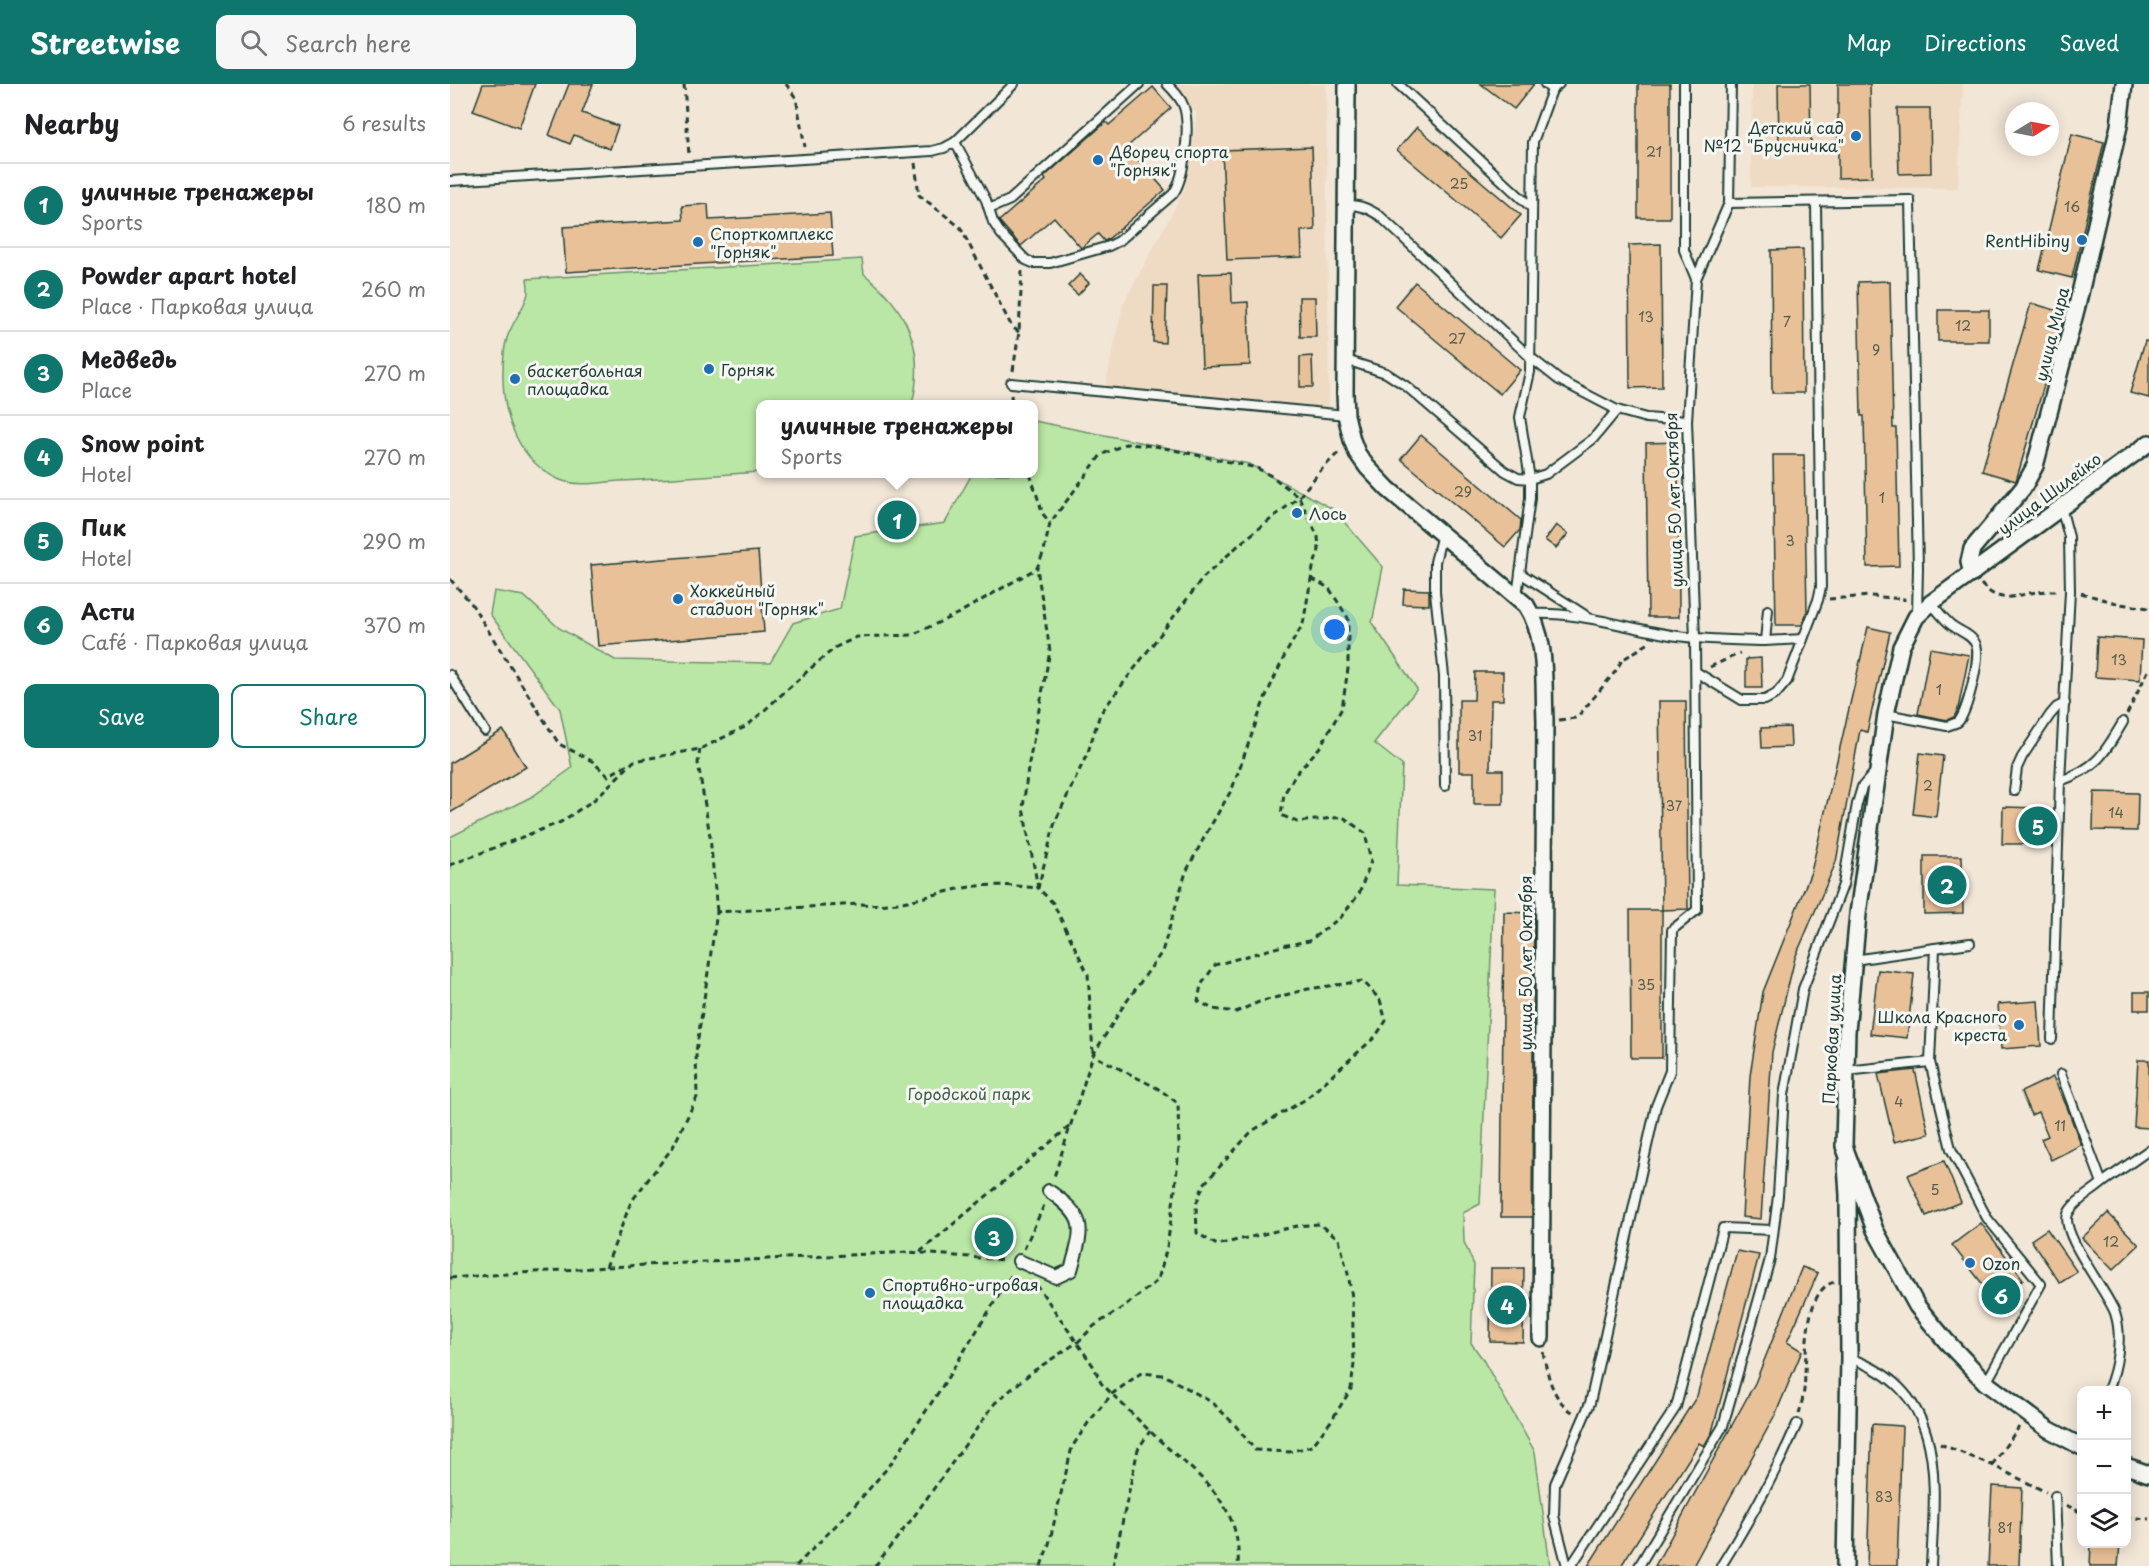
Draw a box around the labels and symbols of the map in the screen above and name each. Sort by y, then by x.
north arrow [2005,102,2059,156]
place label: Детский сад №12 "Брусничка" [1703,115,1844,157]
marker: Детский сад №12 "Брусничка" [1849,129,1863,143]
place label: Дворец спорта "Горняк" [1109,139,1229,181]
house number: 21 [1646,141,1662,162]
marker: Дворец спорта "Горняк" [1091,153,1105,167]
house number: 25 [1450,173,1468,194]
house number: 16 [2064,196,2080,217]
place label: Спорткомплекс "Горняк" [710,221,833,263]
place label: RentHibiny [1985,228,2070,252]
marker: RentHibiny [2075,233,2089,247]
marker: Спорткомплекс "Горняк" [691,235,705,249]
street label: улица Мира [2028,284,2074,384]
house number: 13 [1638,306,1654,327]
house number: 7 [1783,311,1791,332]
house number: 12 [1955,315,1971,336]
house number: 27 [1448,328,1466,349]
house number: 9 [1872,339,1880,360]
place label: Горняк [721,357,775,381]
place label: баскетбольная площадка [527,358,643,400]
marker: Горняк [702,362,716,376]
marker: баскетбольная площадка [508,372,522,386]
street label: улица 50 лет Октября [1658,412,1688,588]
street label: улица Шилейко [1992,446,2106,540]
house number: 29 [1454,481,1472,502]
house number: 1 [1879,487,1885,508]
pin: 1 [878,498,916,542]
place label: Лось [1309,501,1347,525]
marker: Лось [1290,506,1304,520]
house number: 3 [1785,530,1795,551]
place label: Хоккейный стадион "Горняк" [690,578,824,620]
marker: Хоккейный стадион "Горняк" [671,592,685,606]
your location [1320,615,1349,644]
house number: 13 [2111,649,2127,670]
house number: 1 [1936,679,1942,700]
house number: 31 [1468,725,1482,746]
house number: 2 [1923,775,1933,796]
house number: 37 [1666,795,1683,816]
house number: 14 [2108,802,2124,823]
pin: 5 [2018,804,2058,848]
pin: 2 [1928,862,1966,908]
street label: улица 50 лет Октября [1513,875,1537,1051]
street label: Парковая улица [1816,973,1846,1105]
house number: 35 [1637,974,1655,995]
place label: Школа Красного креста [1877,1004,2007,1046]
marker: Школа Красного креста [2012,1018,2026,1032]
park label: Городской парк [908,1081,1031,1105]
house number: 4 [1894,1091,1904,1112]
house number: 11 [2054,1115,2066,1136]
house number: 5 [1930,1179,1940,1200]
pin: 3 [974,1214,1014,1260]
house number: 12 [2103,1231,2119,1252]
place label: Ozon [1982,1251,2020,1275]
marker: Ozon [1963,1256,1977,1270]
place label: Спортивно-игровая площадка [882,1272,1039,1314]
pin: 6 [1982,1272,2020,1318]
pin: 4 [1488,1282,1526,1328]
marker: Спортивно-игровая площадка [863,1286,877,1300]
house number: 83 [1875,1486,1893,1507]
house number: 81 [1998,1517,2012,1538]

